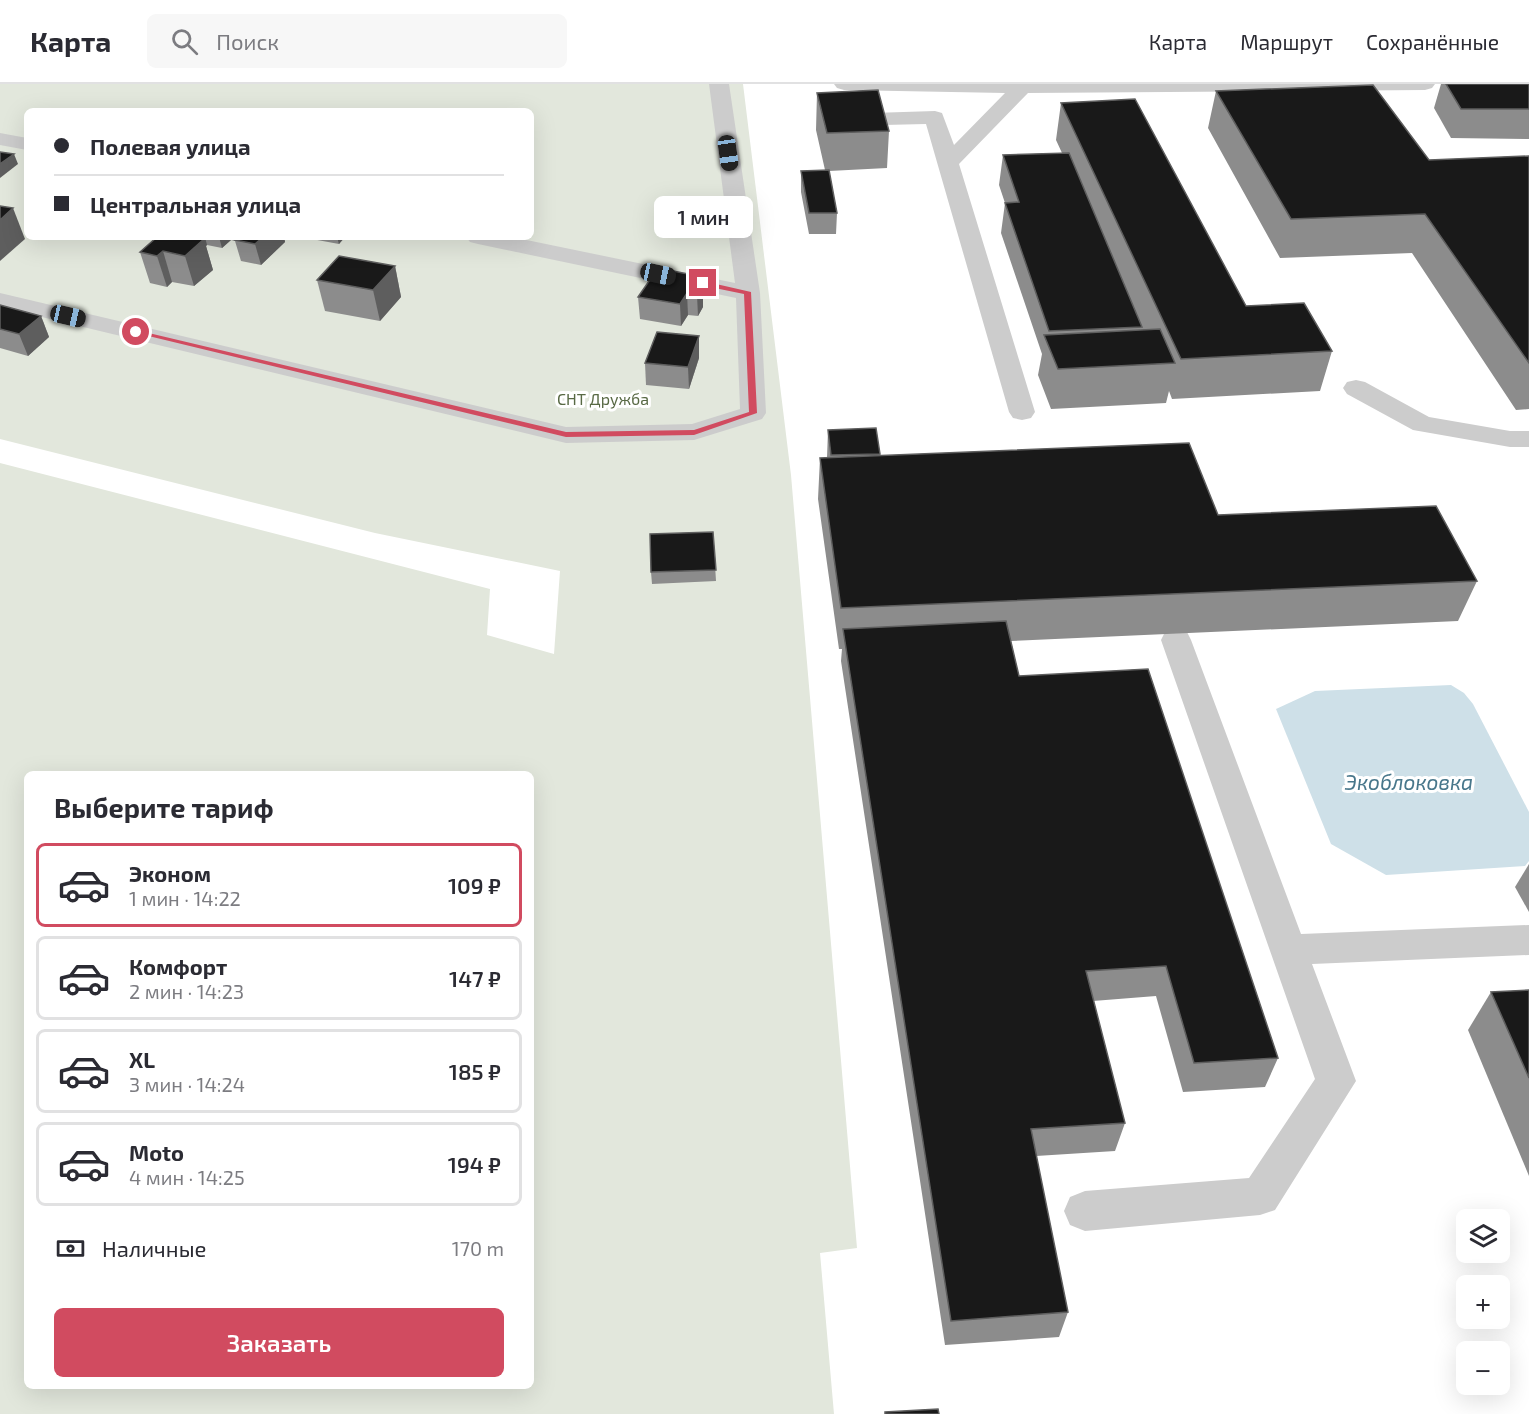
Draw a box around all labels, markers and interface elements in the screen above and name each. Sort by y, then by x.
search box [147,14,567,68]
text: Карта [30,24,111,58]
icon: search [168,25,201,58]
text: Поиск [216,28,279,54]
text: Карта [1149,29,1207,54]
text: Маршрут [1240,29,1333,54]
text: Сохранённые [1366,29,1499,54]
text: Полевая улица [90,133,251,159]
car [717,134,739,172]
text: Центральная улица [90,191,301,217]
callout: 1 мин [654,196,752,238]
text: 1 мин [677,205,730,229]
car [639,261,677,287]
route end [689,269,716,296]
car [48,303,88,329]
route start [122,318,149,345]
park label: СНТ Дружба [557,389,649,409]
water label: Экоблоковка [1345,769,1473,794]
text: Выберите тариф [54,791,274,823]
icon: car [57,858,111,912]
text: Эконом [129,860,211,886]
text: 109 ₽ [448,872,501,898]
text: 1 мин · 14:22 [129,886,241,910]
icon: car [57,951,111,1005]
text: Комфорт [129,953,227,979]
text: 147 ₽ [449,965,501,991]
text: 2 мин · 14:23 [129,979,244,1003]
icon: car [57,1044,111,1098]
text: XL [129,1046,155,1072]
text: 185 ₽ [449,1058,501,1084]
text: 3 мин · 14:24 [129,1072,245,1096]
icon: car [57,1137,111,1191]
text: Moto [129,1139,184,1165]
text: 194 ₽ [448,1151,501,1177]
text: 4 мин · 14:25 [129,1165,245,1189]
map controls [1456,1209,1510,1395]
button: layers [1456,1209,1510,1263]
icon: cash [54,1232,87,1265]
text: Наличные [102,1235,206,1261]
text: 170 m [452,1236,504,1260]
button: + [1456,1275,1510,1329]
button: Заказать [54,1308,504,1377]
button: − [1456,1341,1510,1395]

